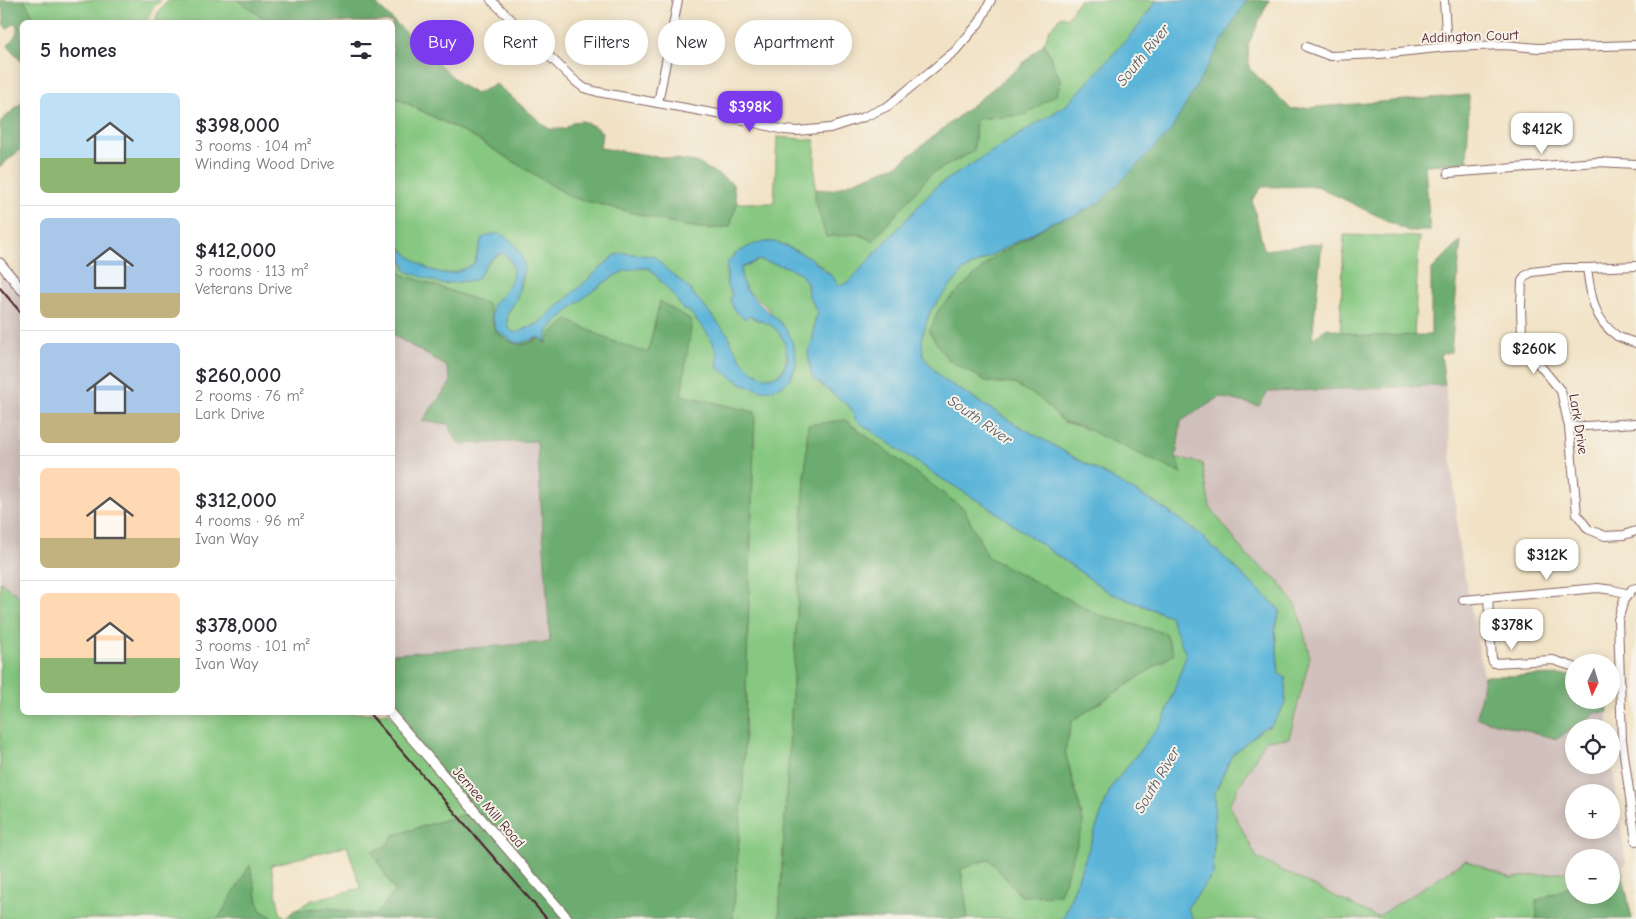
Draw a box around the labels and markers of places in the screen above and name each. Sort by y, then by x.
pin: $398K [715,90,785,133]
pin: $412K [1507,112,1577,155]
pin: $260K [1499,332,1569,375]
pin: $312K [1512,538,1582,581]
pin: $378K [1477,608,1547,651]

